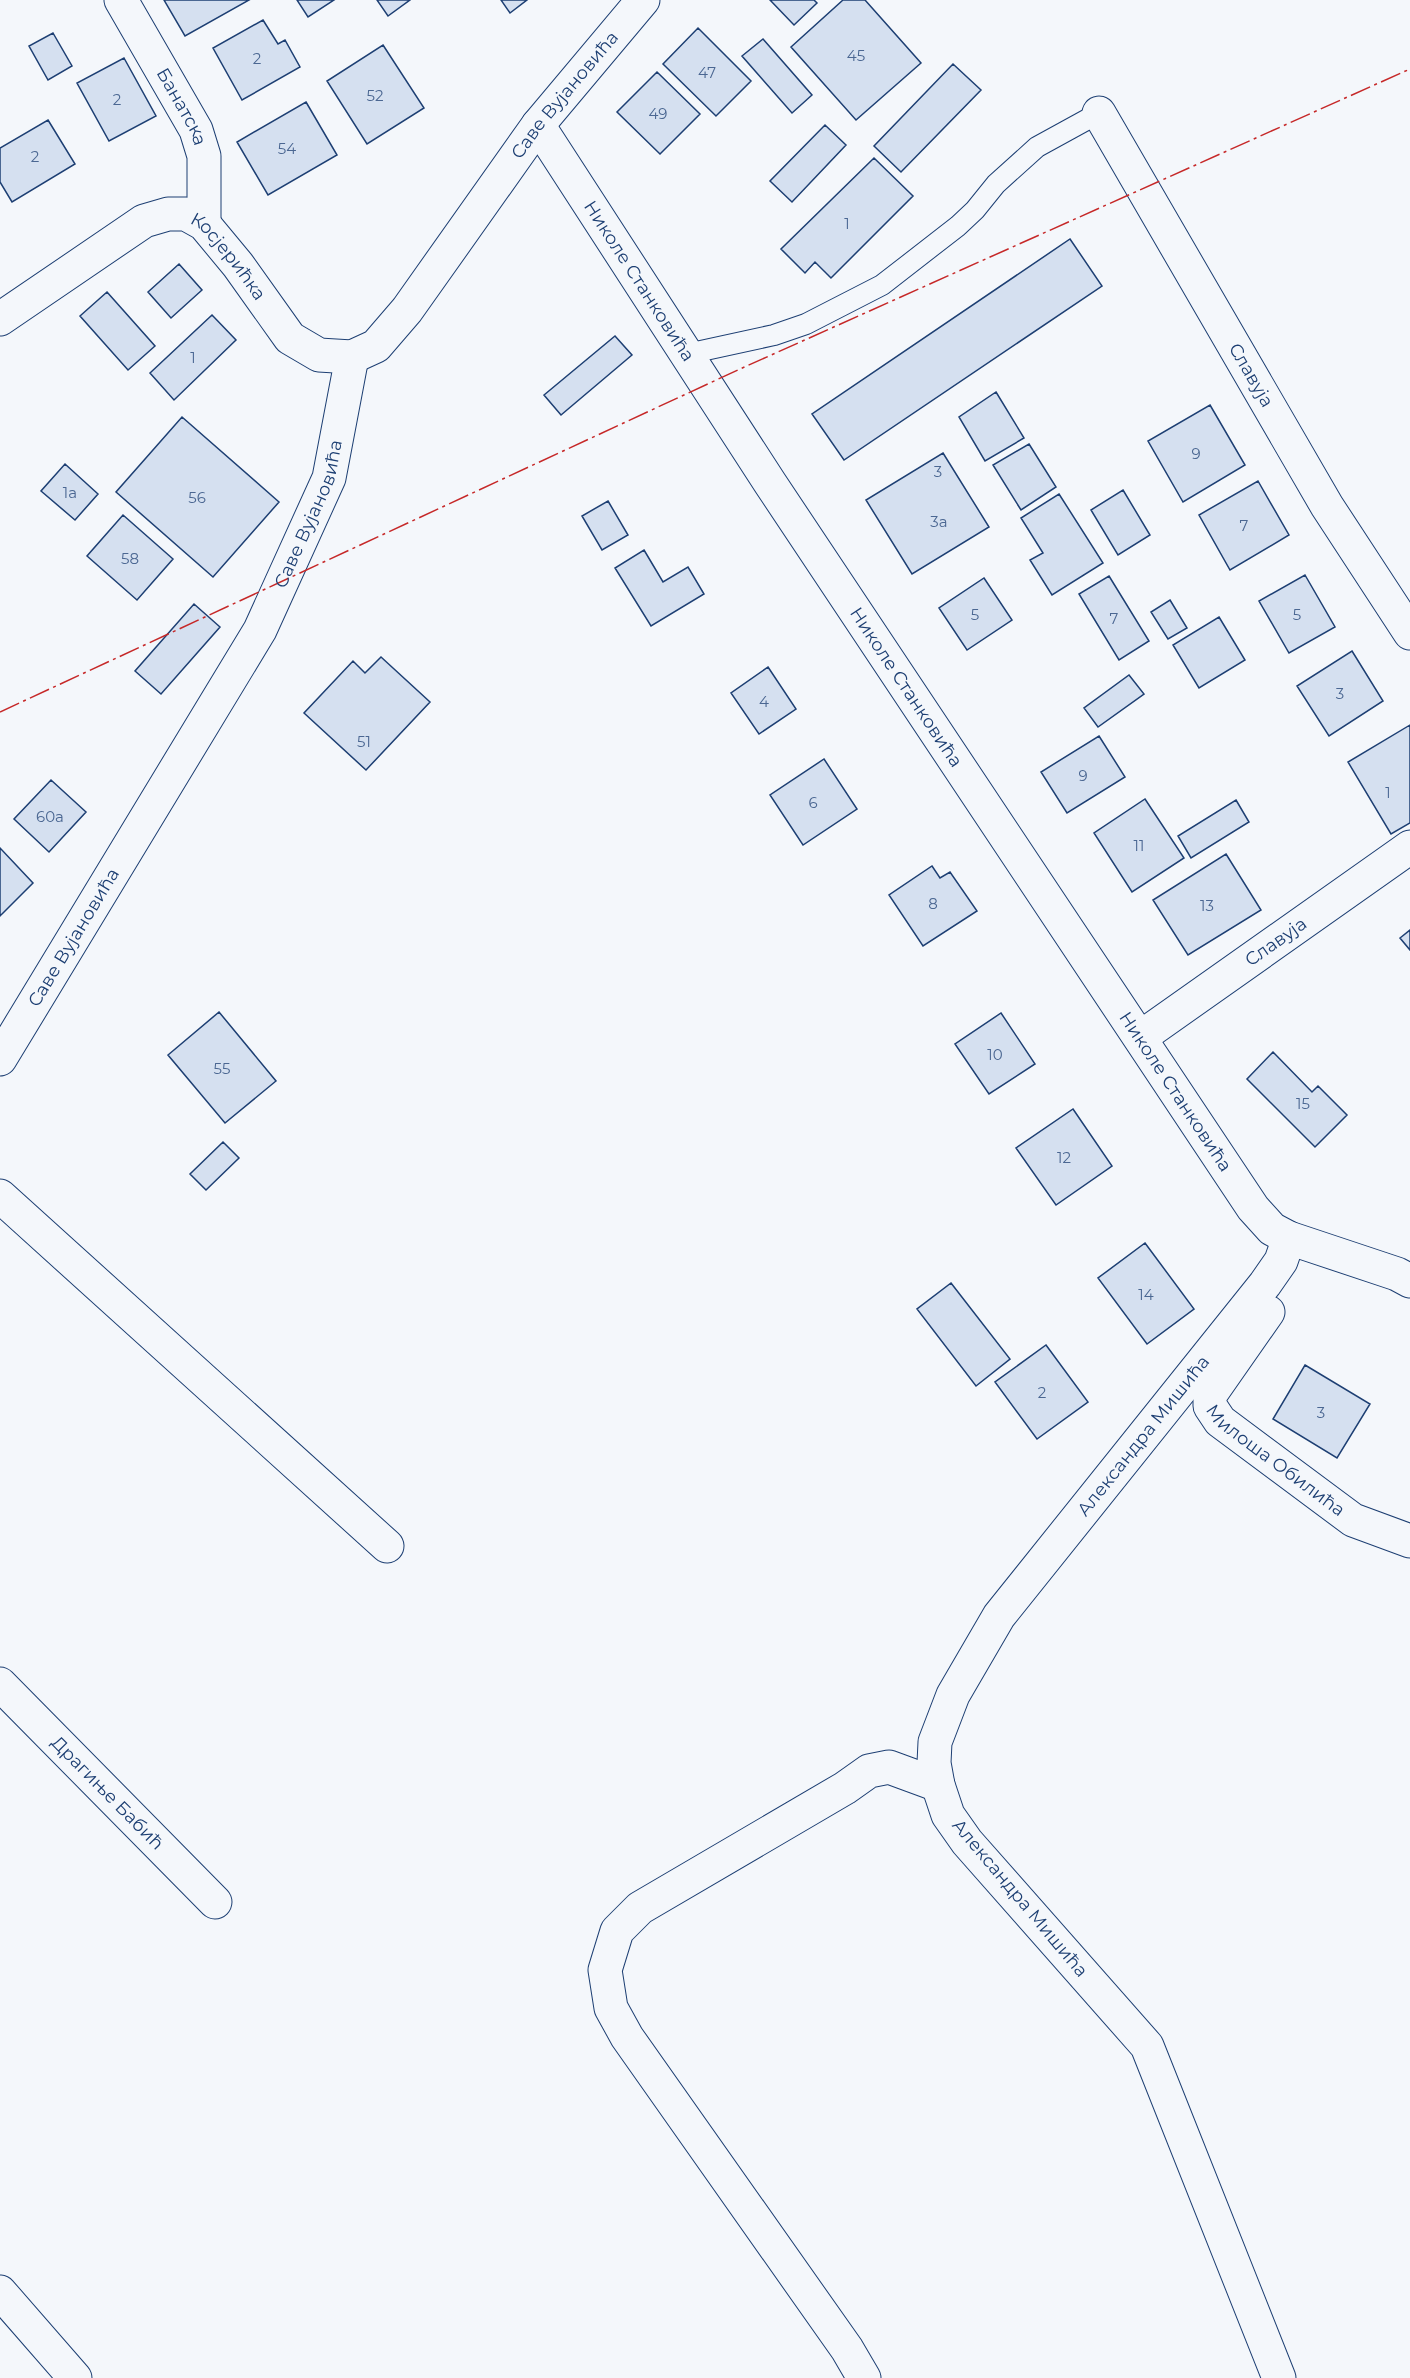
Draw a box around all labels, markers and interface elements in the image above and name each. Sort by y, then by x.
street label: Саве Вујановића [506,27,623,163]
house number: 45 [847,46,865,65]
house number: 2 [253,49,261,68]
house number: 47 [698,63,716,82]
street label: Банатска [152,64,211,148]
house number: 52 [367,86,383,105]
house number: 2 [113,90,121,109]
house number: 49 [649,104,667,123]
house number: 54 [278,139,296,158]
house number: 2 [31,147,39,166]
street label: Николе Станковића [579,197,699,366]
street label: Косјерићка [187,208,271,304]
house number: 1 [844,214,850,233]
street label: Славуја [1224,339,1278,411]
house number: 1 [190,348,196,367]
street label: Саве Вујановића [270,438,347,591]
house number: 9 [1191,444,1201,463]
house number: 3 [934,462,942,481]
house number: 1a [63,483,77,502]
house number: 56 [188,488,206,507]
house number: 3a [930,512,948,531]
house number: 7 [1240,516,1249,535]
house number: 58 [121,549,139,568]
street label: Николе Станковића [845,603,967,771]
house number: 5 [971,605,979,624]
house number: 5 [1293,605,1301,624]
house number: 7 [1110,609,1119,628]
house number: 3 [1336,684,1344,703]
house number: 4 [759,692,769,711]
house number: 51 [357,732,371,751]
house number: 9 [1078,766,1088,785]
house number: 1 [1385,783,1391,802]
house number: 6 [808,793,818,812]
house number: 60a [36,807,64,826]
house number: 11 [1134,836,1144,855]
street label: Саве Вујановића [23,864,124,1011]
house number: 8 [928,894,938,913]
house number: 13 [1200,896,1214,915]
street label: Славуја [1241,913,1311,971]
street label: Николе Станковића [1114,1008,1237,1176]
house number: 10 [987,1045,1003,1064]
house number: 55 [214,1059,230,1078]
house number: 15 [1296,1094,1310,1113]
house number: 12 [1057,1148,1071,1167]
house number: 14 [1138,1285,1154,1304]
street label: Александра Мишића [1072,1351,1214,1521]
house number: 2 [1038,1383,1046,1402]
street label: Милоша Обилића [1201,1400,1349,1521]
house number: 3 [1317,1403,1325,1422]
street label: Драгиње Бабић [47,1732,168,1854]
street label: Александра Мишића [947,1815,1093,1981]

